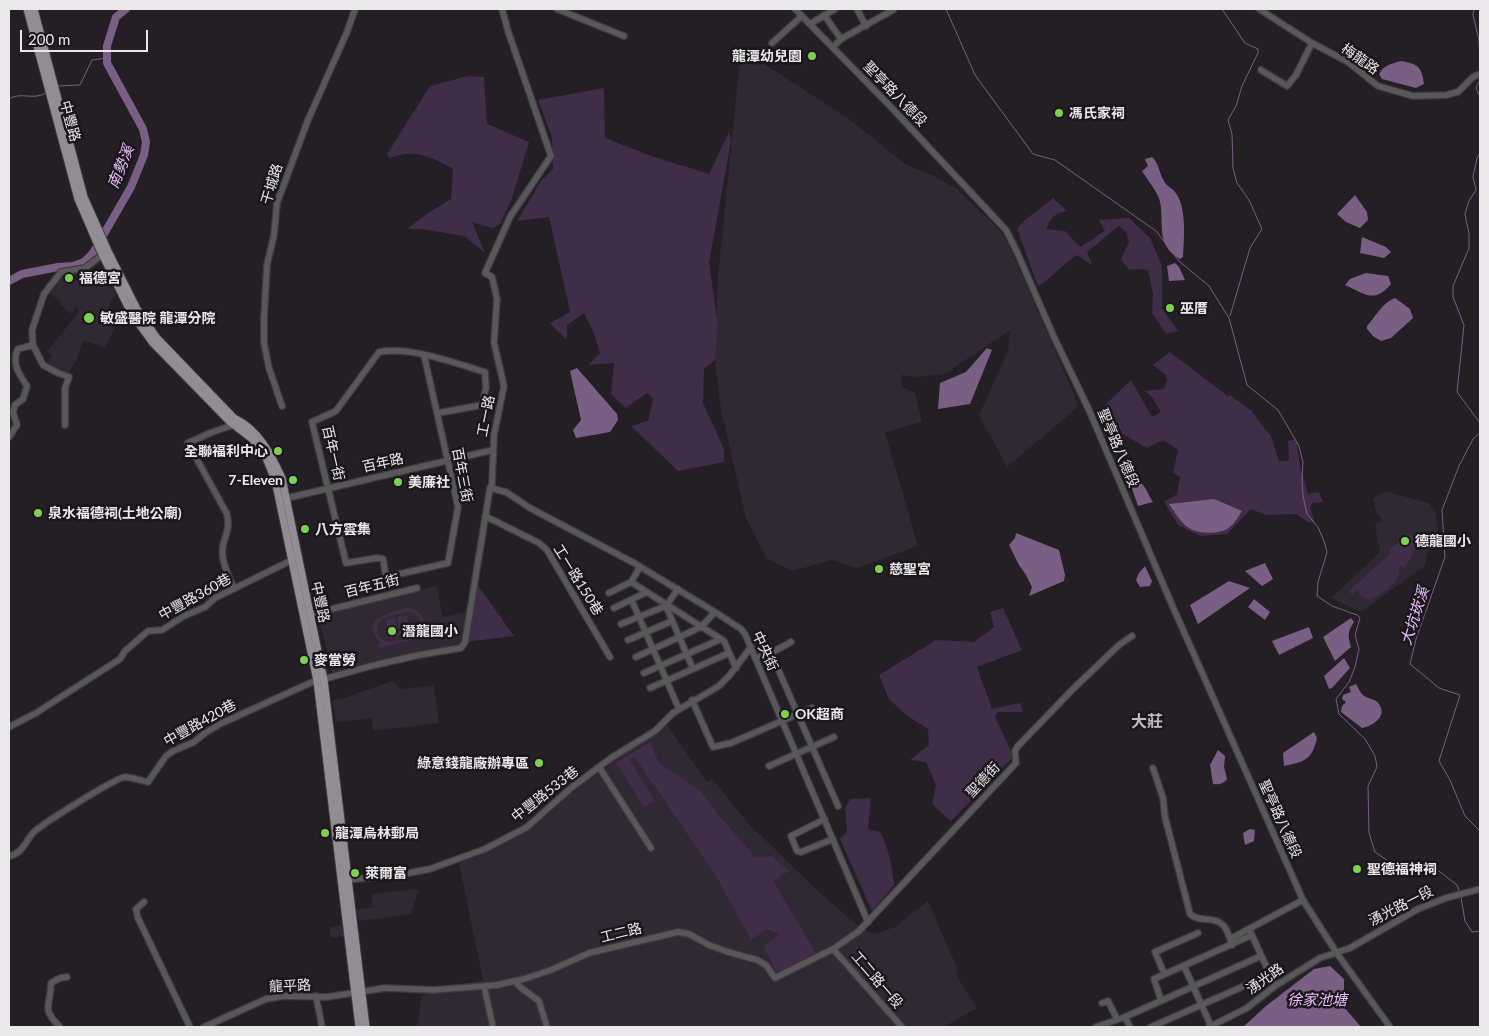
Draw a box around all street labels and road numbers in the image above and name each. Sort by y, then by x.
street label: 梅龍路 [1338,40,1382,78]
street label: 聖亭路八德段 [860,58,930,130]
street label: 中豐路 [56,99,84,143]
street label: 干城路 [258,161,286,207]
street label: 工一路 [474,394,498,438]
street label: 聖亭路八德段 [1094,406,1142,490]
street label: 百年一街 [319,424,347,482]
street label: 百年三街 [448,446,476,504]
street label: 百年路 [361,450,405,476]
street label: 工一路150巷 [550,541,606,619]
street label: 中豐路360巷 [156,570,234,624]
street label: 百年五街 [343,571,401,601]
street label: 中豐路 [307,580,333,624]
street label: 中央街 [749,628,781,674]
street label: 中豐路420巷 [161,696,239,750]
street label: 聖德街 [963,759,1003,801]
street label: 中豐路533巷 [508,763,582,825]
street label: 聖亭路八德段 [1255,777,1305,861]
street label: 湧光路一段 [1366,883,1436,929]
street label: 工二路 [599,920,643,946]
street label: 工二路一段 [848,948,906,1012]
street label: 湧光路 [1243,960,1287,998]
street label: 龍平路 [269,977,311,995]

